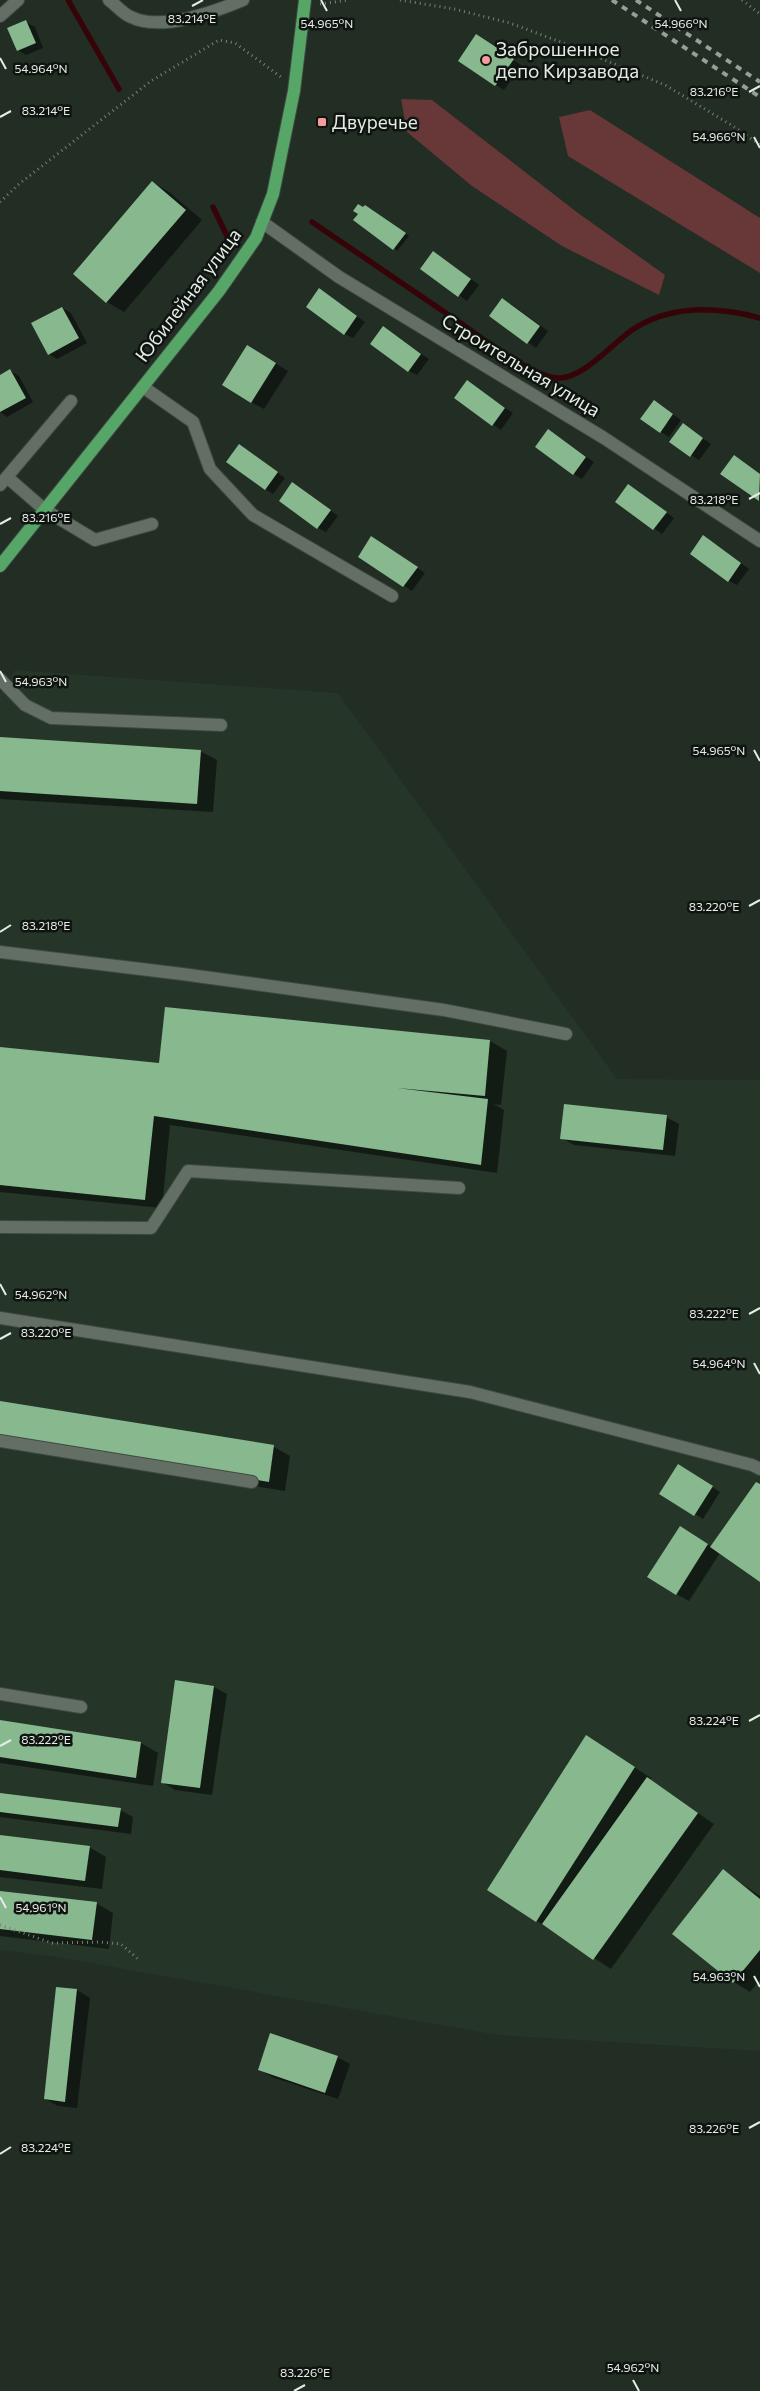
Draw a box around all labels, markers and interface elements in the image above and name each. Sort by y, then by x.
text: 83.214°E [168,11,216,25]
text: 54.965°N [301,16,353,30]
text: 54.966°N [654,16,708,30]
place label: Заброшенное депо Кирзавода [496,37,639,82]
marker: Заброшенное депо Кирзавода [480,54,492,66]
text: 54.964°N [14,61,68,75]
text: 83.216°E [690,84,738,98]
text: 83.214°E [22,103,70,117]
place label: Двуречье [332,110,418,133]
marker: Двуречье [316,116,328,128]
text: 54.966°N [692,129,746,143]
street label: Юбилейная улица [130,223,245,366]
street label: Строительная улица [438,308,605,421]
text: 83.218°E [690,492,738,506]
text: 83.216°E [22,510,70,524]
text: 54.963°N [15,674,67,688]
text: 54.965°N [693,743,745,757]
text: 83.220°E [689,899,739,913]
text: 83.218°E [22,918,70,932]
text: 54.962°N [15,1287,67,1301]
text: 83.222°E [689,1306,739,1320]
text: 83.220°E [21,1325,71,1339]
text: 54.964°N [692,1356,746,1370]
text: 83.224°E [689,1713,739,1727]
text: 83.222°E [21,1732,71,1746]
text: 54.961°N [15,1900,67,1914]
text: 54.963°N [693,1969,745,1983]
text: 83.226°E [689,2121,739,2135]
text: 83.224°E [21,2140,71,2154]
text: 54.962°N [607,2360,659,2374]
text: 83.226°E [280,2365,330,2379]

